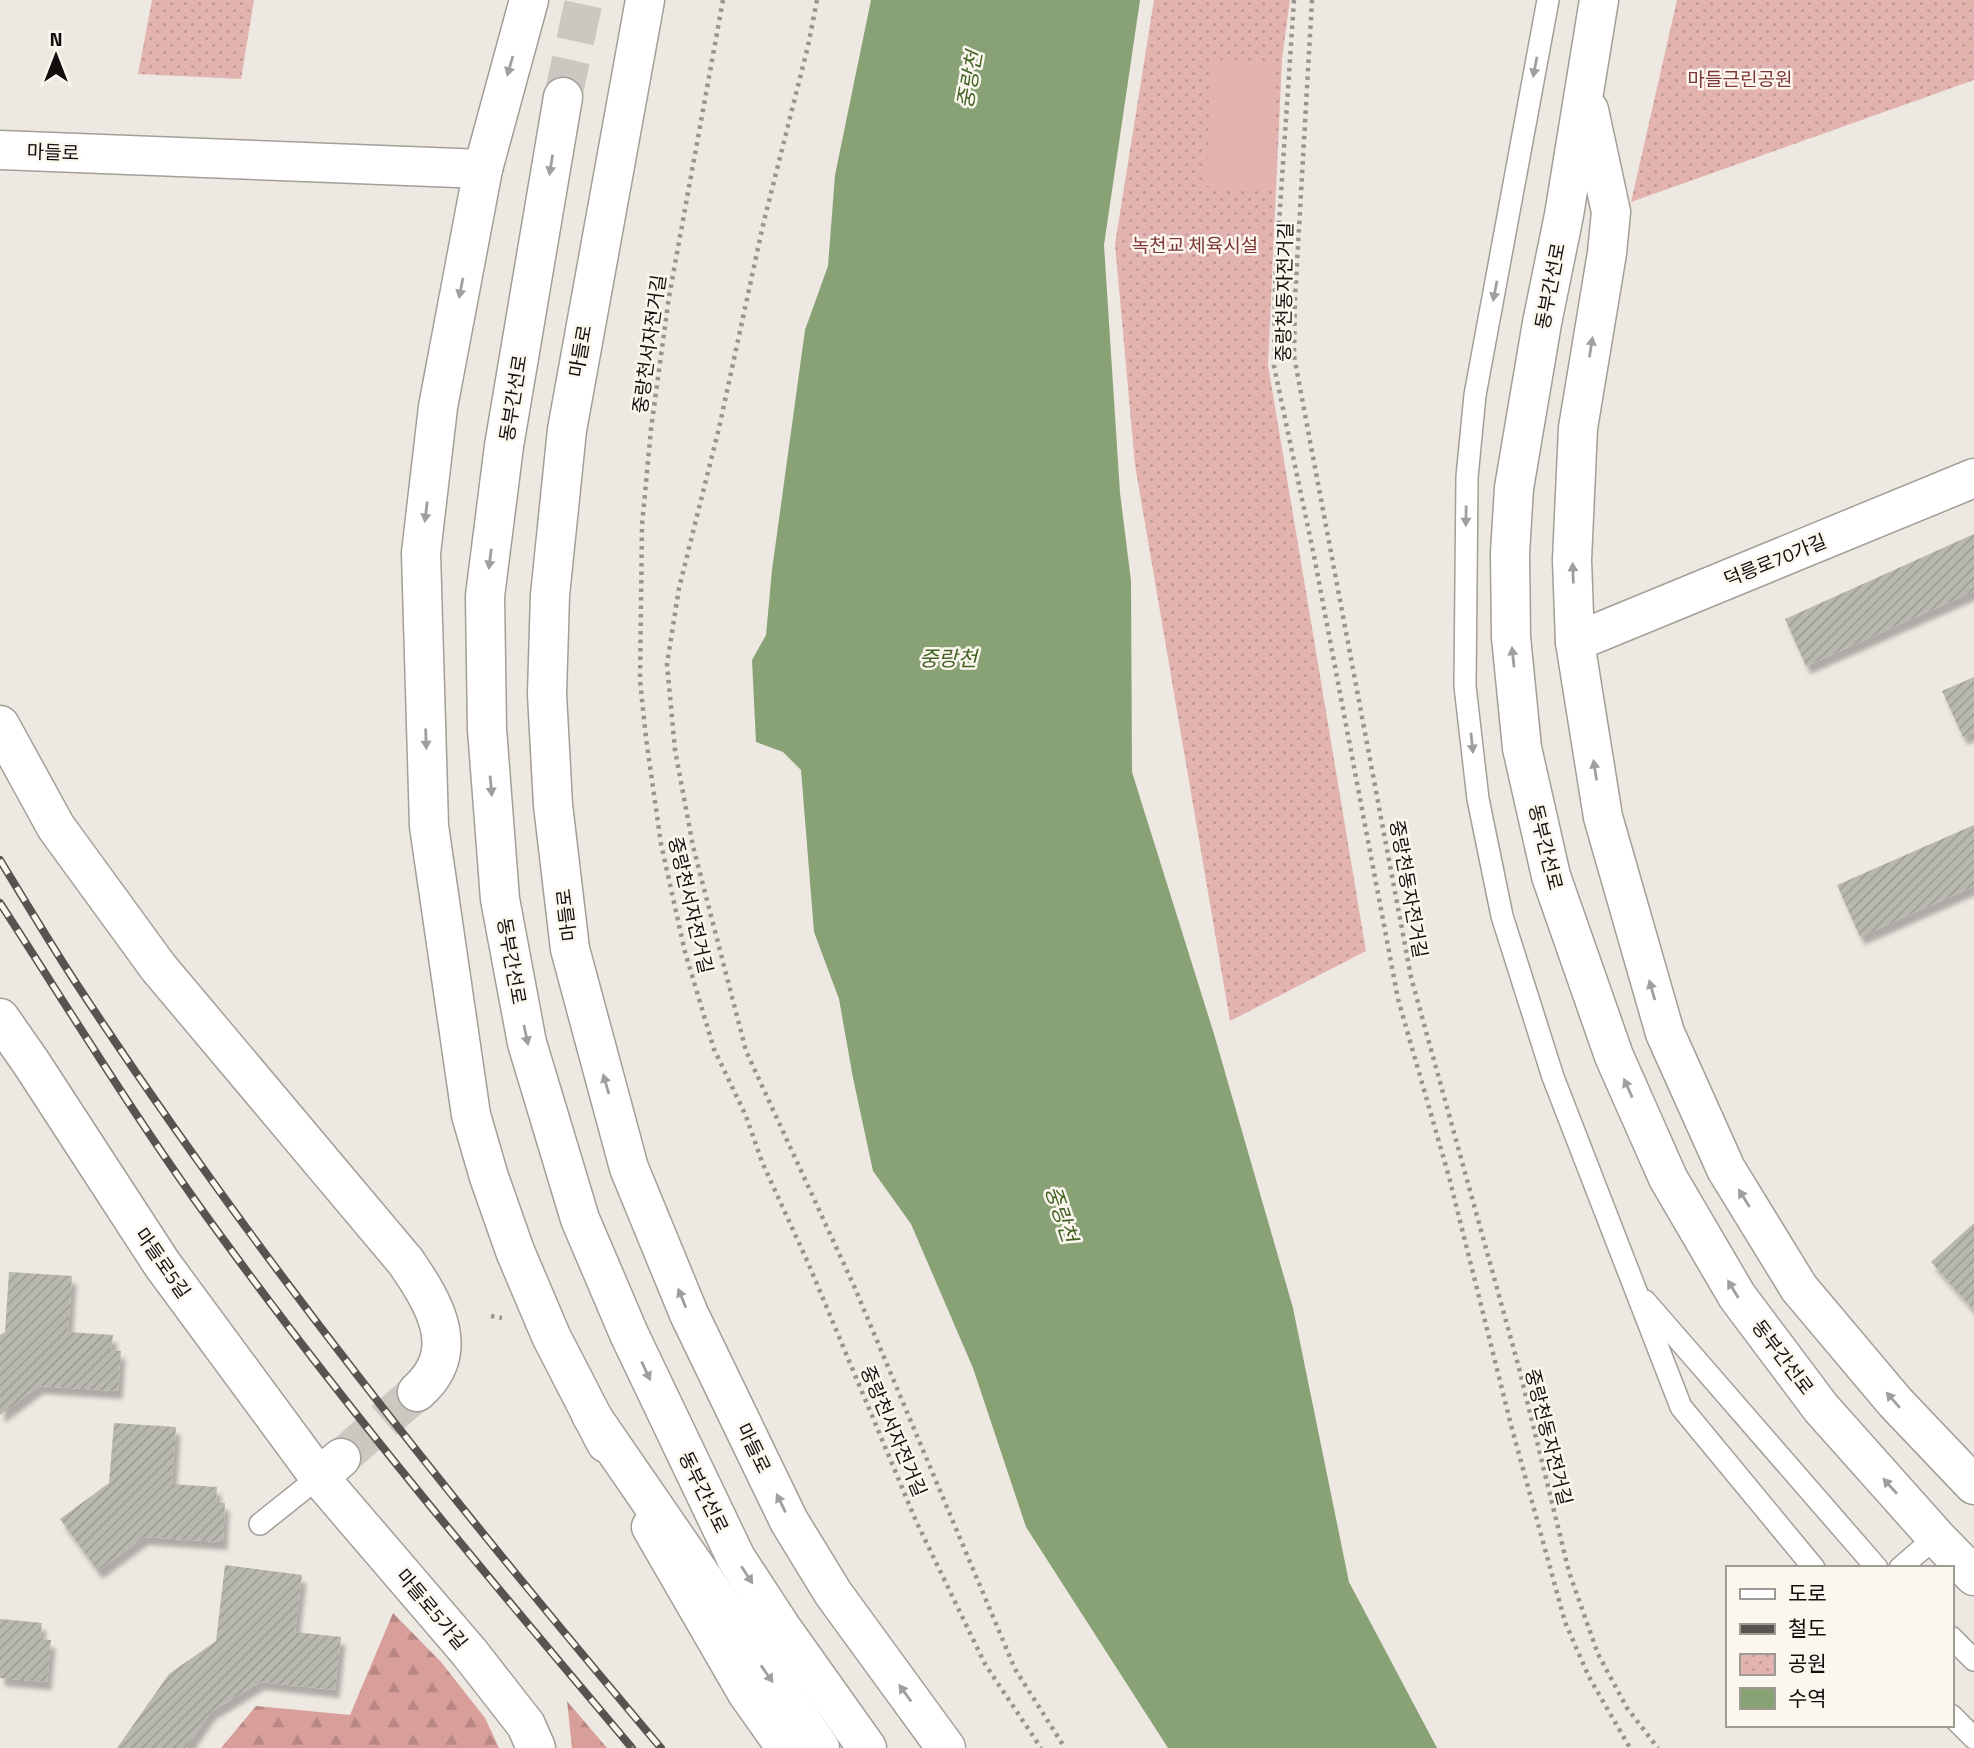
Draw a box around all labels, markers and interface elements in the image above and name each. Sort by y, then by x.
north arrow [21,21,91,91]
text: N [49,24,63,53]
water label: 중랑천 [948,46,990,111]
one-way arrow [504,55,515,77]
one-way arrow [1529,56,1540,78]
park label: 마들근린공원 [1688,64,1792,93]
street label: 마들로 [26,136,80,167]
one-way arrow [545,154,556,176]
street label: 중랑천동자전거길 [1268,222,1299,362]
park label: 녹천교 체육시설 [1132,230,1258,259]
street label: 동부간선로 [1527,240,1572,332]
street label: 중랑천서자전거길 [624,273,673,415]
one-way arrow [456,277,467,299]
one-way arrow [1490,280,1501,302]
street label: 마들로 [561,323,598,379]
one-way arrow [1586,336,1597,358]
street label: 동부간선로 [491,352,534,443]
one-way arrow [420,501,431,523]
one-way arrow [1460,505,1472,527]
street label: 덕릉로70가길 [1719,526,1831,593]
one-way arrow [484,548,495,570]
one-way arrow [1567,562,1578,584]
water label: 중랑천 [919,642,980,674]
one-way arrow [1507,646,1518,668]
one-way arrow [420,729,431,751]
one-way arrow [1466,732,1477,754]
one-way arrow [1589,759,1600,781]
one-way arrow [486,775,497,797]
street label: 동부간선로 [1522,801,1571,893]
street label: 중랑천동자전거길 [1383,818,1436,960]
street label: 중랑천서자전거길 [662,833,721,976]
street label: 마들로 [548,887,583,943]
street label: 동부간선로 [491,915,534,1006]
one-way arrow [1647,980,1657,1001]
one-way arrow [520,1024,531,1046]
one-way arrow [600,1073,611,1095]
one-way arrow [1622,1077,1633,1098]
water label: 중랑천 [1037,1181,1087,1249]
one-way arrow [1737,1188,1750,1207]
street label: 마들로5길 [128,1221,198,1304]
one-way arrow [1727,1279,1740,1298]
one-way arrow [677,1288,688,1309]
street label: 동부간선로 [1746,1313,1821,1400]
one-way arrow [641,1361,652,1381]
street label: 중랑천서자전거길 [854,1361,935,1501]
street label: 중랑천동자전거길 [1519,1366,1580,1508]
one-way arrow [1885,1391,1901,1409]
street label: 마들로 [730,1418,779,1478]
street label: 동부간선로 [672,1446,737,1537]
one-way arrow [1882,1477,1898,1495]
one-way arrow [775,1493,787,1513]
street label: 마들로5가길 [390,1562,475,1656]
one-way arrow [740,1566,754,1584]
legend [1726,1566,1953,1727]
text: 도로 [1788,1577,1827,1609]
text: 철도 [1788,1612,1827,1644]
text: 공원 [1788,1647,1827,1679]
one-way arrow [760,1665,774,1683]
text: 수역 [1788,1682,1827,1714]
one-way arrow [899,1684,913,1702]

